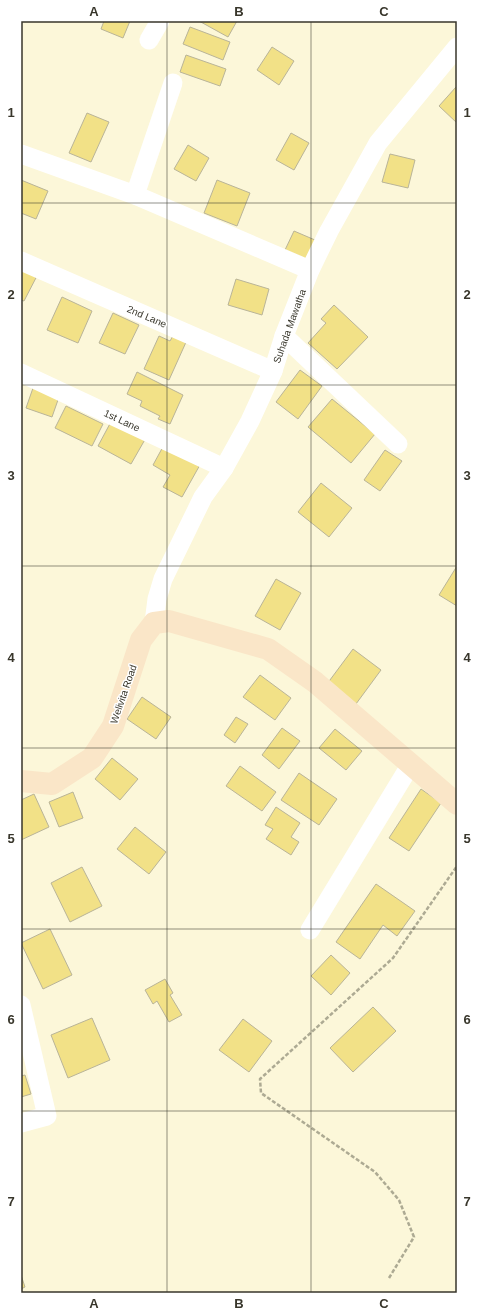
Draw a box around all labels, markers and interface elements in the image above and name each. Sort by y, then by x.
text: A [89,4,99,19]
text: B [234,4,244,19]
text: C [379,4,389,19]
text: 1 [7,105,15,120]
text: 1 [463,105,471,120]
text: 2 [7,287,15,302]
street label: Suhada Mawatha [271,287,308,365]
text: 2 [463,287,471,302]
street label: 2nd Lane [125,303,169,330]
street label: 1st Lane [102,407,142,434]
text: 3 [7,468,15,483]
text: 3 [463,468,471,483]
text: 4 [7,650,15,665]
text: 4 [463,650,471,665]
street label: Welivita Road [108,663,139,725]
text: 5 [7,831,15,846]
text: 5 [463,831,471,846]
text: 6 [7,1012,15,1027]
text: 6 [463,1012,471,1027]
text: 7 [7,1194,15,1209]
text: 7 [463,1194,471,1209]
text: A [89,1296,99,1311]
text: B [234,1296,244,1311]
text: C [379,1296,389,1311]

